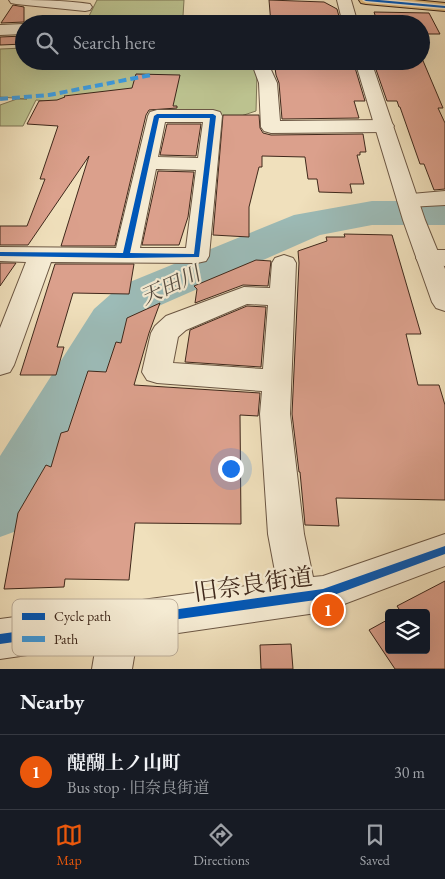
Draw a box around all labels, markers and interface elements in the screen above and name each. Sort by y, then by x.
search box [15,15,430,70]
icon: search [33,29,61,57]
text: Search here [73,30,155,55]
water label: 天田川 [136,259,206,311]
your location [218,456,244,482]
street label: 旧奈良街道 [191,560,315,608]
pin: 1 [312,591,344,629]
legend [12,599,178,656]
text: Cycle path [54,607,111,625]
map controls [385,609,430,654]
button: layers [385,609,430,654]
text: Path [54,630,78,648]
text: Nearby [20,688,84,715]
text: 醍醐上ノ山町 [67,750,181,775]
text: 1 [32,762,40,783]
text: 30 m [394,762,425,783]
text: Bus stop · 旧奈良街道 [67,777,209,798]
tab: Map [55,821,83,869]
tab: Directions [193,821,250,869]
tab: Saved [360,821,390,869]

